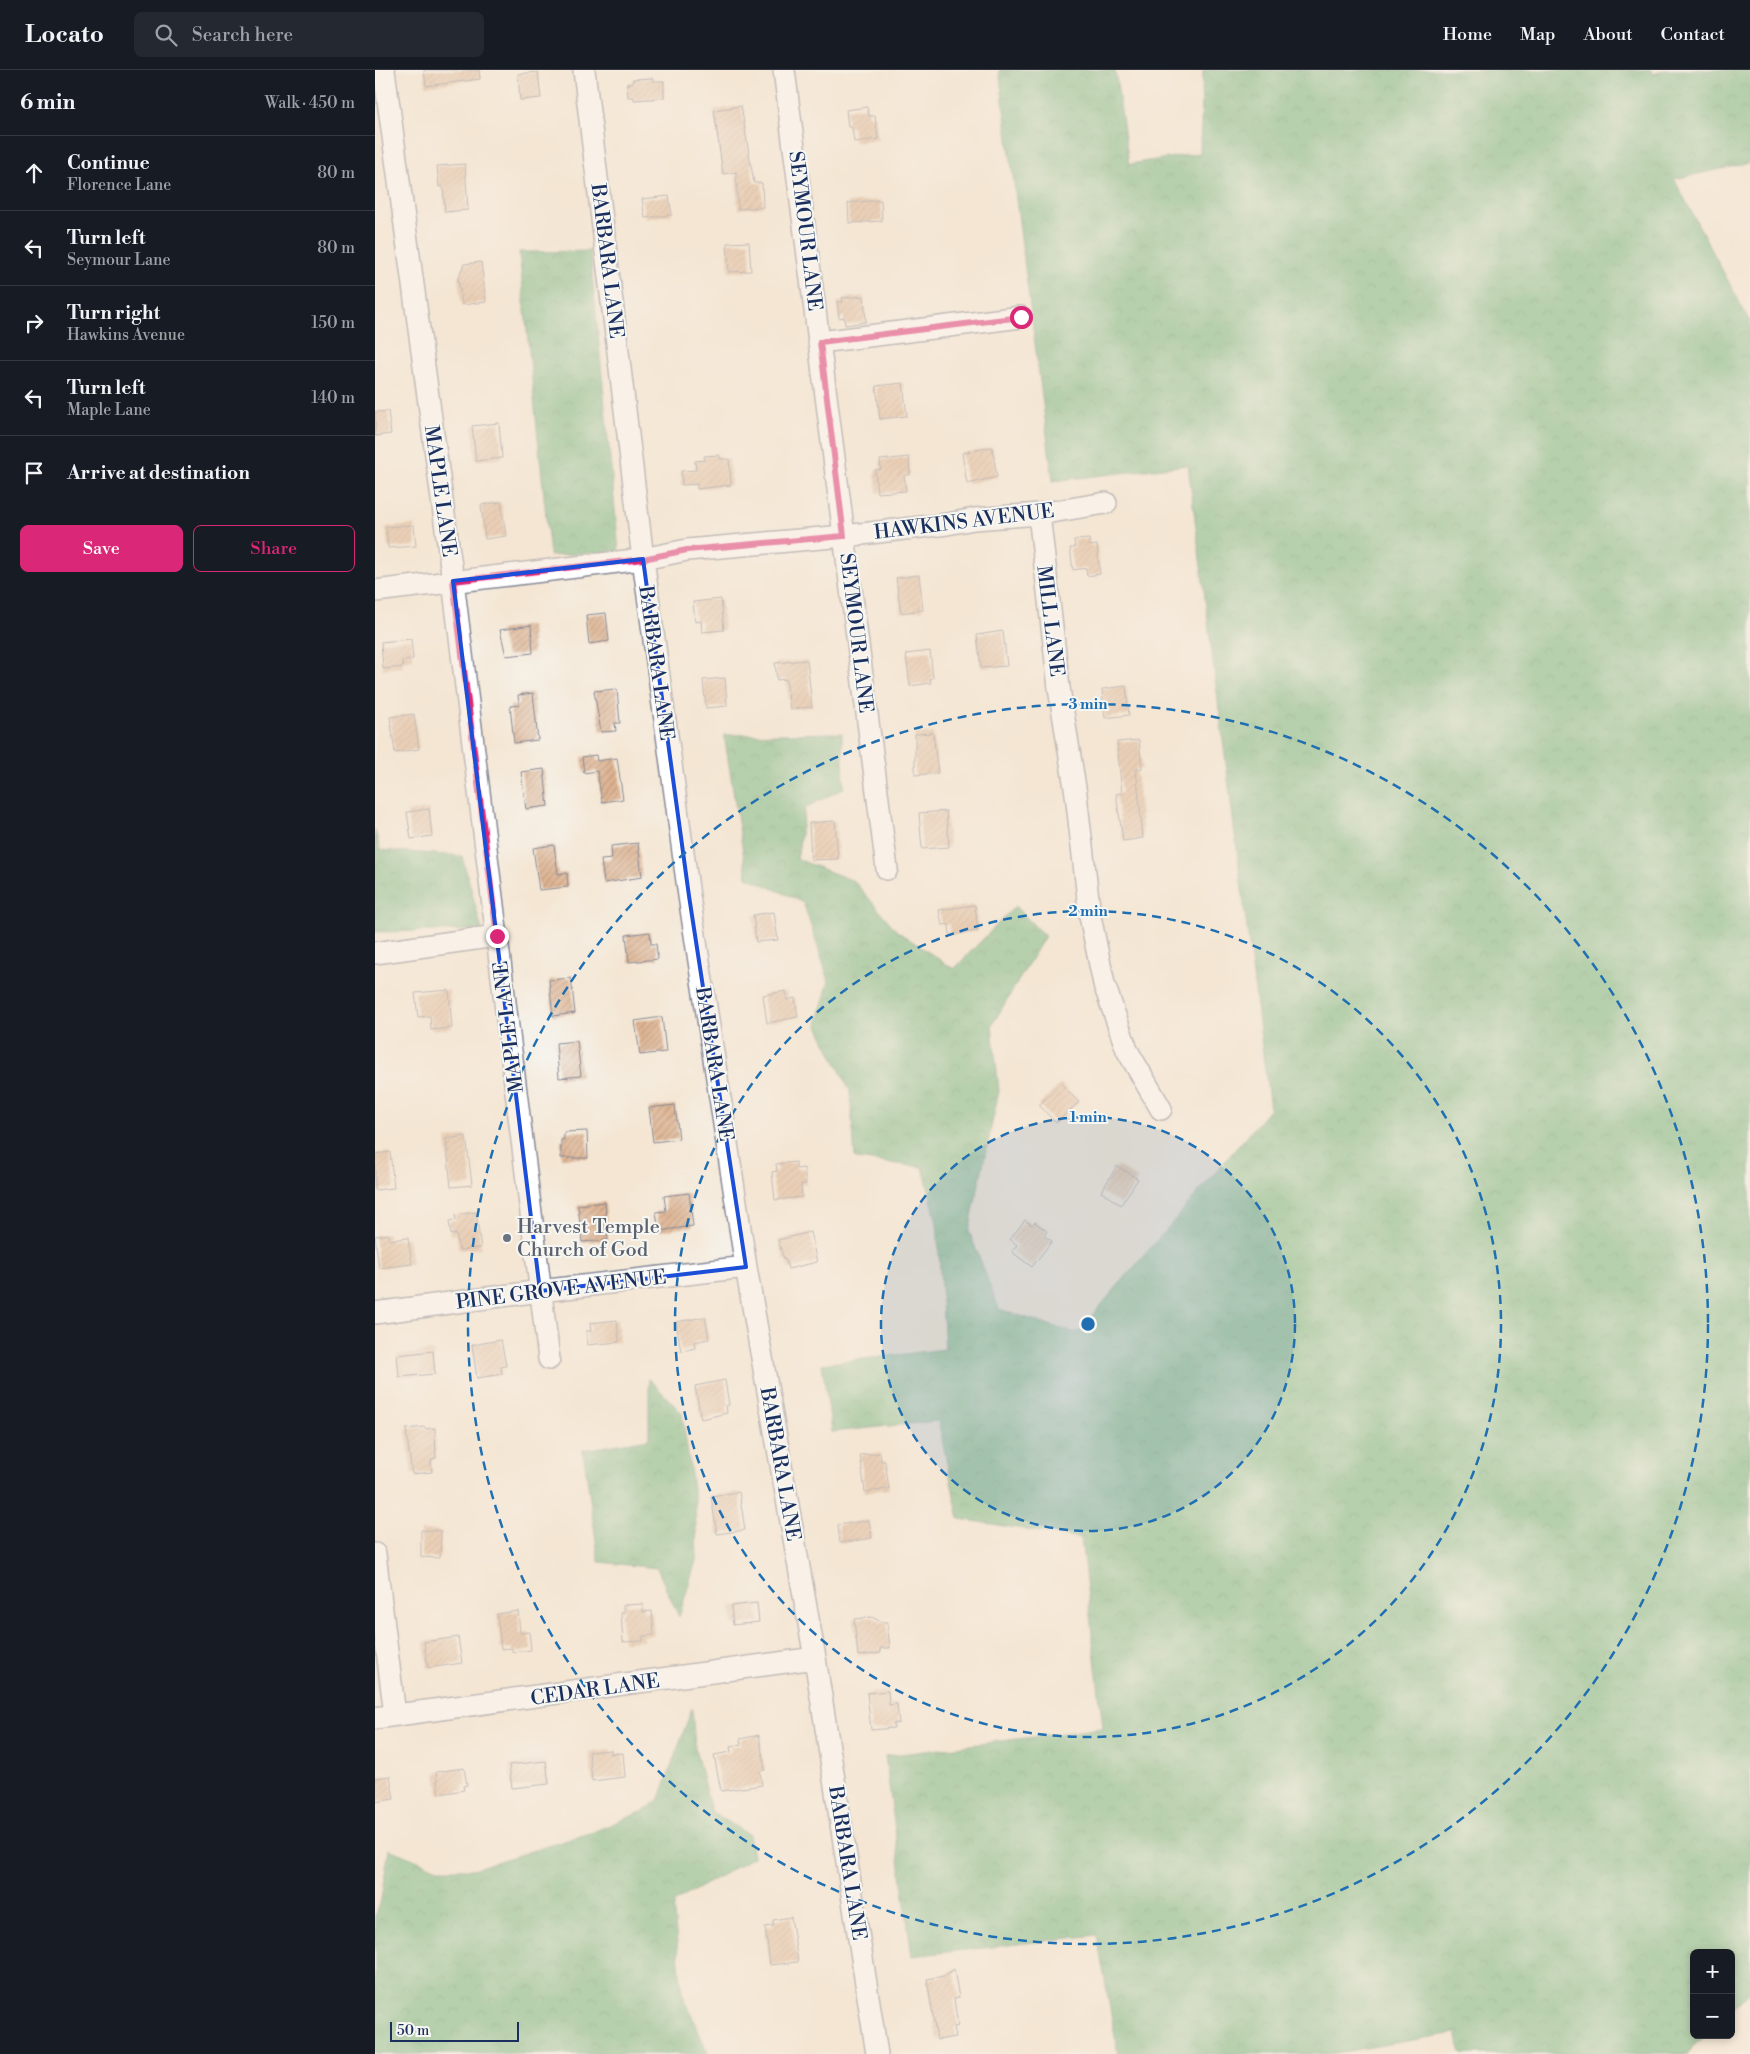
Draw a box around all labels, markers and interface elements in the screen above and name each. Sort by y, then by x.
search box [134,12,484,57]
text: Locato [25,20,104,50]
icon: search [152,21,180,49]
text: Search here [192,23,293,47]
text: Home [1443,23,1492,46]
text: Map [1520,23,1556,46]
text: About [1584,23,1633,46]
text: Contact [1661,23,1725,46]
text: 6 min [20,90,75,116]
text: Walk · 450 m [265,93,355,113]
street label: SEYMOUR LANE [782,150,827,313]
text: Continue [67,151,150,175]
icon: ahead [20,159,48,187]
text: 80 m [317,163,355,183]
text: Florence Lane [67,175,171,195]
street label: BARBARA LANE [584,181,628,340]
text: Turn left [67,226,146,250]
icon: left [20,234,48,262]
text: 80 m [317,238,355,258]
text: Seymour Lane [67,250,171,270]
text: Turn right [67,301,160,325]
route start [1010,306,1033,329]
icon: right [20,309,48,337]
text: 150 m [311,313,355,333]
text: Hawkins Avenue [67,325,185,345]
text: Turn left [67,376,146,400]
icon: left [20,384,48,412]
text: 140 m [311,388,355,408]
text: Maple Lane [67,400,151,420]
street label: MAPLE LANE [418,424,461,559]
icon: arrive [20,459,48,487]
text: Arrive at destination [67,461,250,485]
street label: HAWKINS AVENUE [872,499,1056,546]
button: Save [20,525,183,572]
button: Share [193,525,355,572]
street label: SEYMOUR LANE [833,552,878,715]
street label: MILL LANE [1030,564,1069,678]
street label: BARBARA LANE [632,583,679,742]
text: 3 min [1068,695,1108,714]
text: 2 min [1068,902,1108,921]
route end [486,925,509,948]
street label: MAPLE LANE [489,959,530,1094]
street label: BARBARA LANE [689,984,738,1143]
text: 1 min [1069,1108,1107,1127]
place label: Harvest Temple Church of God [517,1215,660,1263]
marker: Harvest Temple Church of God [501,1232,513,1244]
street label: PINE GROVE AVENUE [454,1265,668,1316]
centre of rings [1079,1315,1097,1333]
street label: BARBARA LANE [753,1384,805,1543]
street label: CEDAR LANE [529,1669,661,1712]
street label: BARBARA LANE [822,1783,871,1942]
map controls [1690,1949,1735,2039]
button: + [1690,1949,1735,1994]
button: − [1690,1994,1735,2039]
scale bar [390,2019,519,2042]
text: 50 m [397,2022,429,2040]

